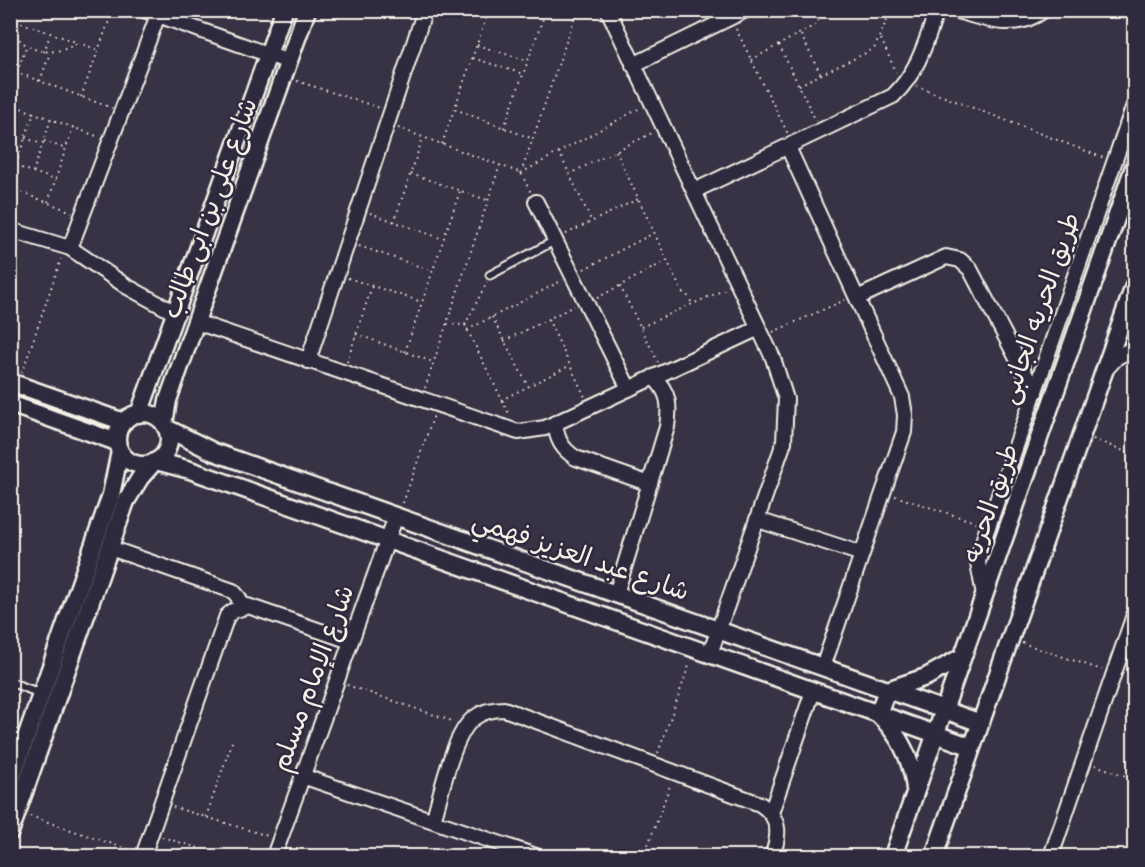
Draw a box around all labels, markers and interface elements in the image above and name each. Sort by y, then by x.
street label: شارع على بن ابى طالب [154,93,266,323]
street label: طريق الحريه الجانبى [991,208,1088,408]
street label: طريق الحريه [955,439,1025,567]
street label: شارع عبد العزيز فهمي [466,503,694,614]
street label: شارع الإمام مسلم [263,580,364,777]

